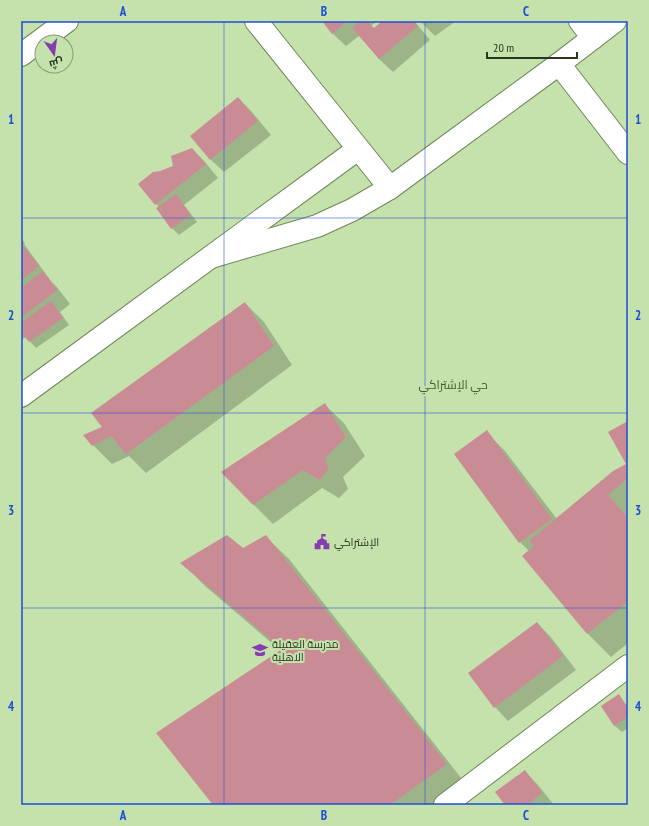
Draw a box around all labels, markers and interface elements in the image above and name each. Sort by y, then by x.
text: A [119,3,127,20]
text: B [321,3,327,20]
text: C [523,3,529,20]
north arrow [34,34,74,74]
scale bar [487,34,577,60]
text: 20 m [493,40,514,55]
text: ش [48,55,65,72]
text: 1 [8,111,14,128]
text: 1 [635,111,641,128]
text: 2 [8,307,14,324]
text: 2 [635,307,641,324]
district label: حي الإشتراكي [418,377,488,395]
text: 3 [8,502,14,519]
text: 3 [635,502,641,519]
public building icon: الإشتراكي [313,533,331,551]
place label: الإشتراكي [334,535,379,551]
place label: مدرسة العقيلة الاهلية [272,637,339,664]
school or university icon: مدرسة العقيلة الاهلية [251,641,269,659]
text: 4 [8,698,15,715]
text: 4 [635,698,642,715]
text: A [119,807,127,824]
text: B [321,807,327,824]
text: C [523,807,529,824]

